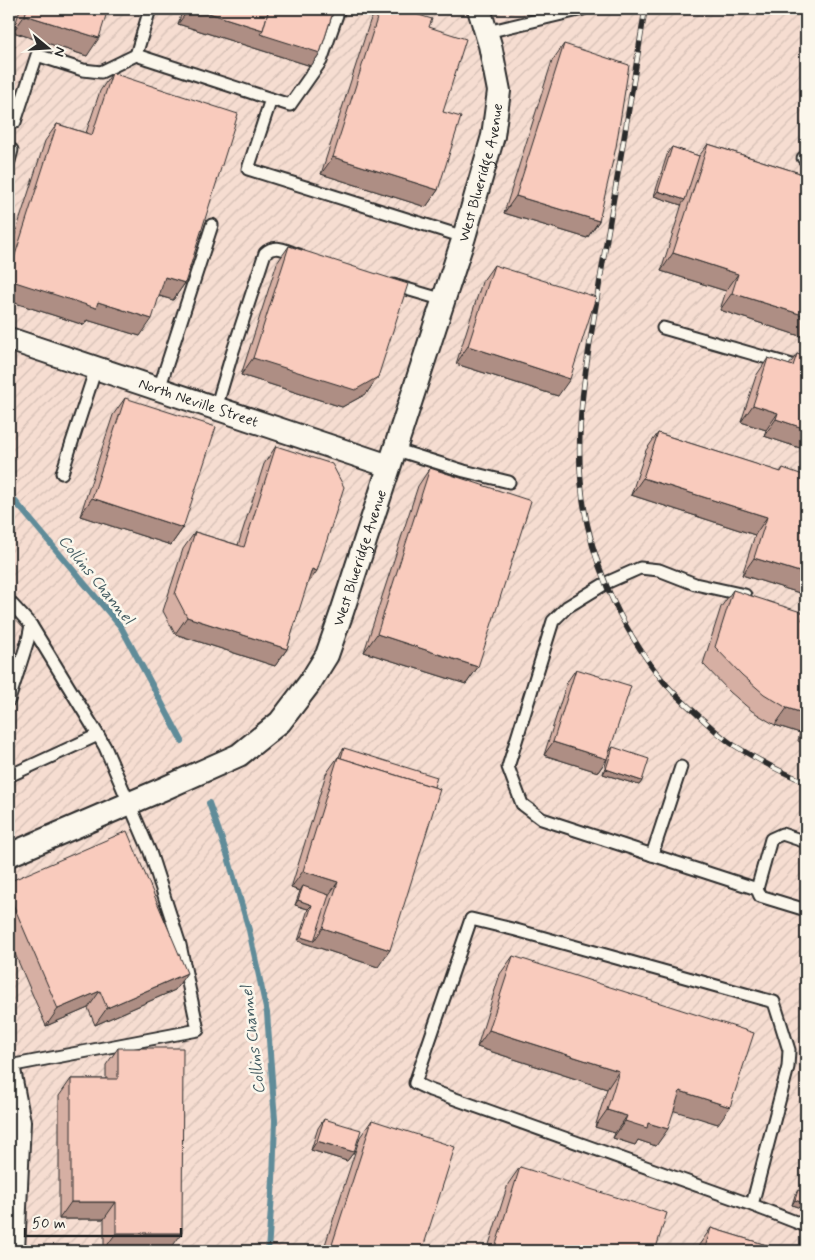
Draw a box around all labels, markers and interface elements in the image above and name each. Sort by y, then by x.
north arrow [22,22,72,72]
text: N [49,44,69,59]
street label: West Blueridge Avenue [454,102,508,244]
street label: North Neville Street [136,374,261,433]
street label: West Blueridge Avenue [329,487,392,629]
water label: Collins Channel [53,531,139,630]
water label: Collins Channel [236,983,271,1095]
scale bar [25,1205,181,1237]
text: 50 m [32,1214,66,1234]

